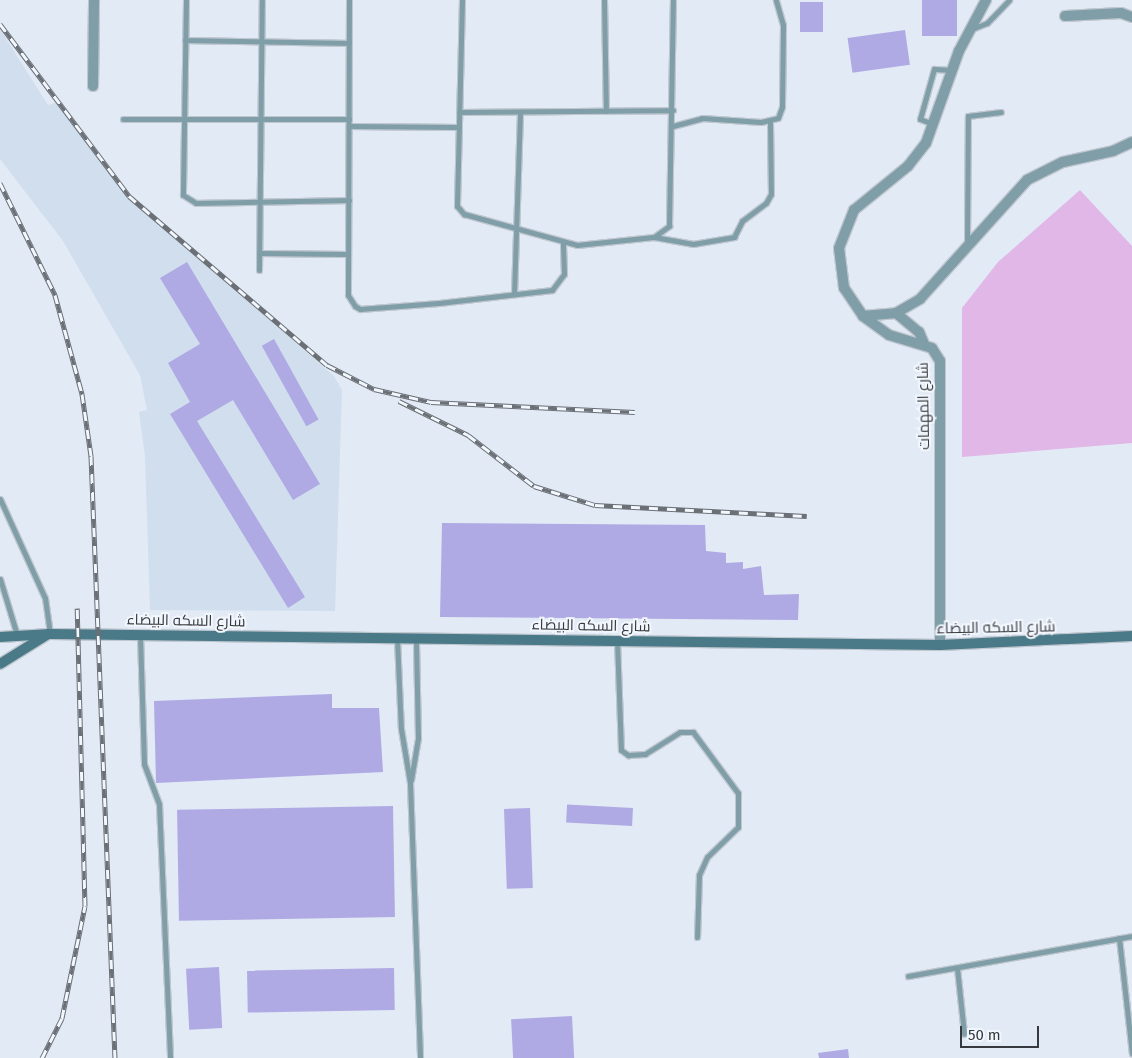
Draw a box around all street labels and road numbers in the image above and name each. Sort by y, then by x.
street label: شارع المهمات [914,362,934,450]
street label: شارع السكه البيضاء [126,611,246,631]
street label: شارع السكه البيضاء [531,616,651,636]
street label: شارع السكه البيضاء [936,618,1056,638]

